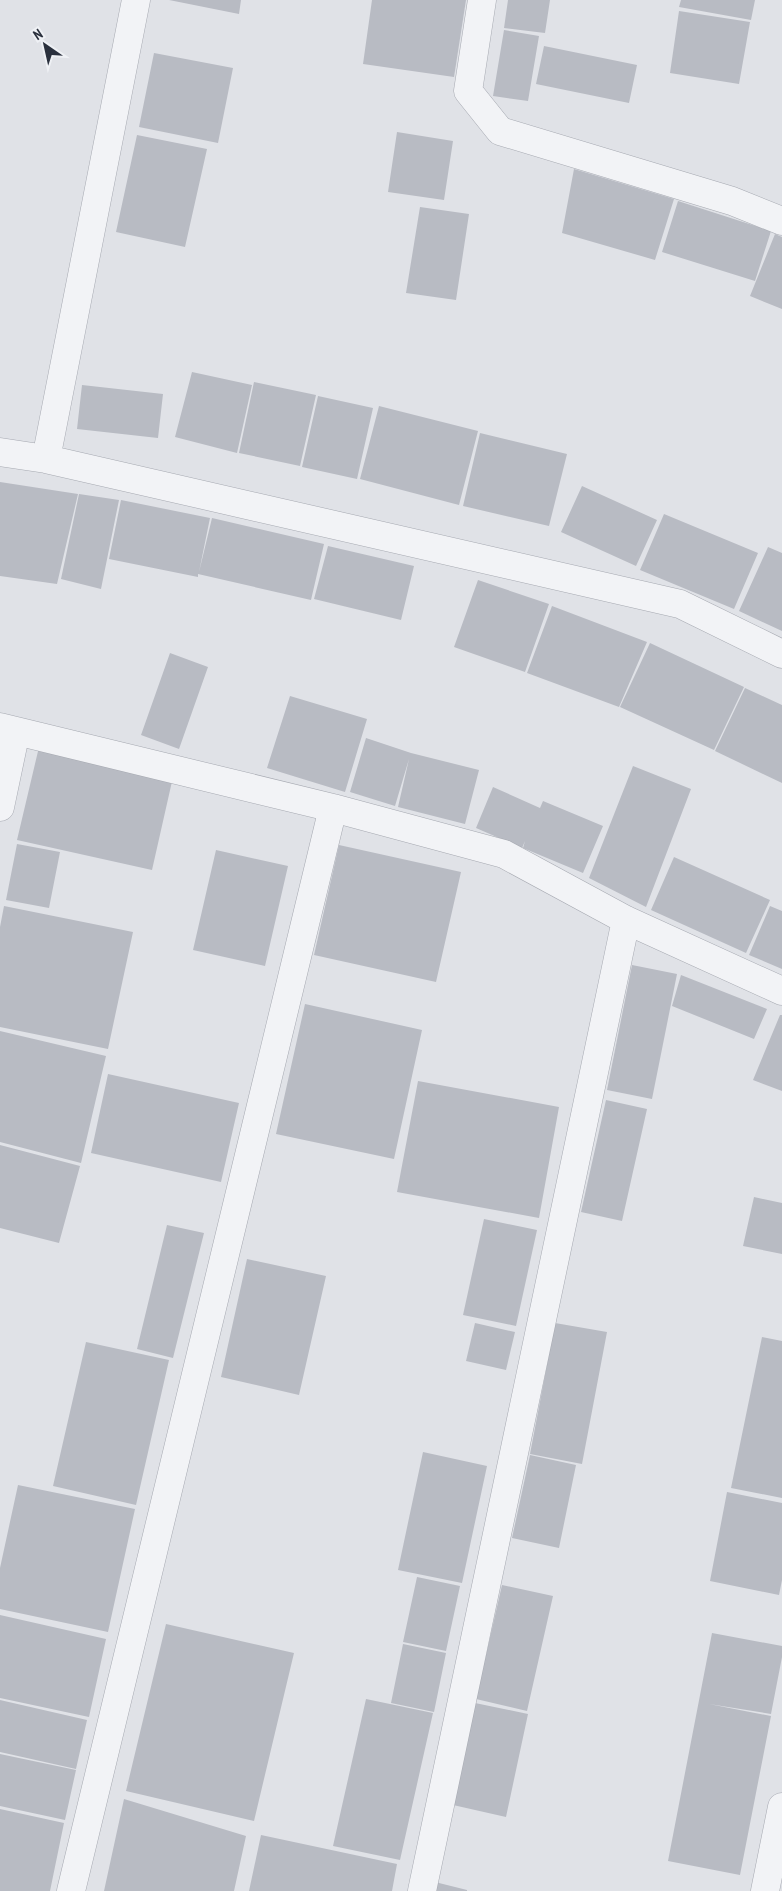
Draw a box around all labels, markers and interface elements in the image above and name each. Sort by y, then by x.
north arrow [20,20,70,70]
text: N [30,25,46,44]

